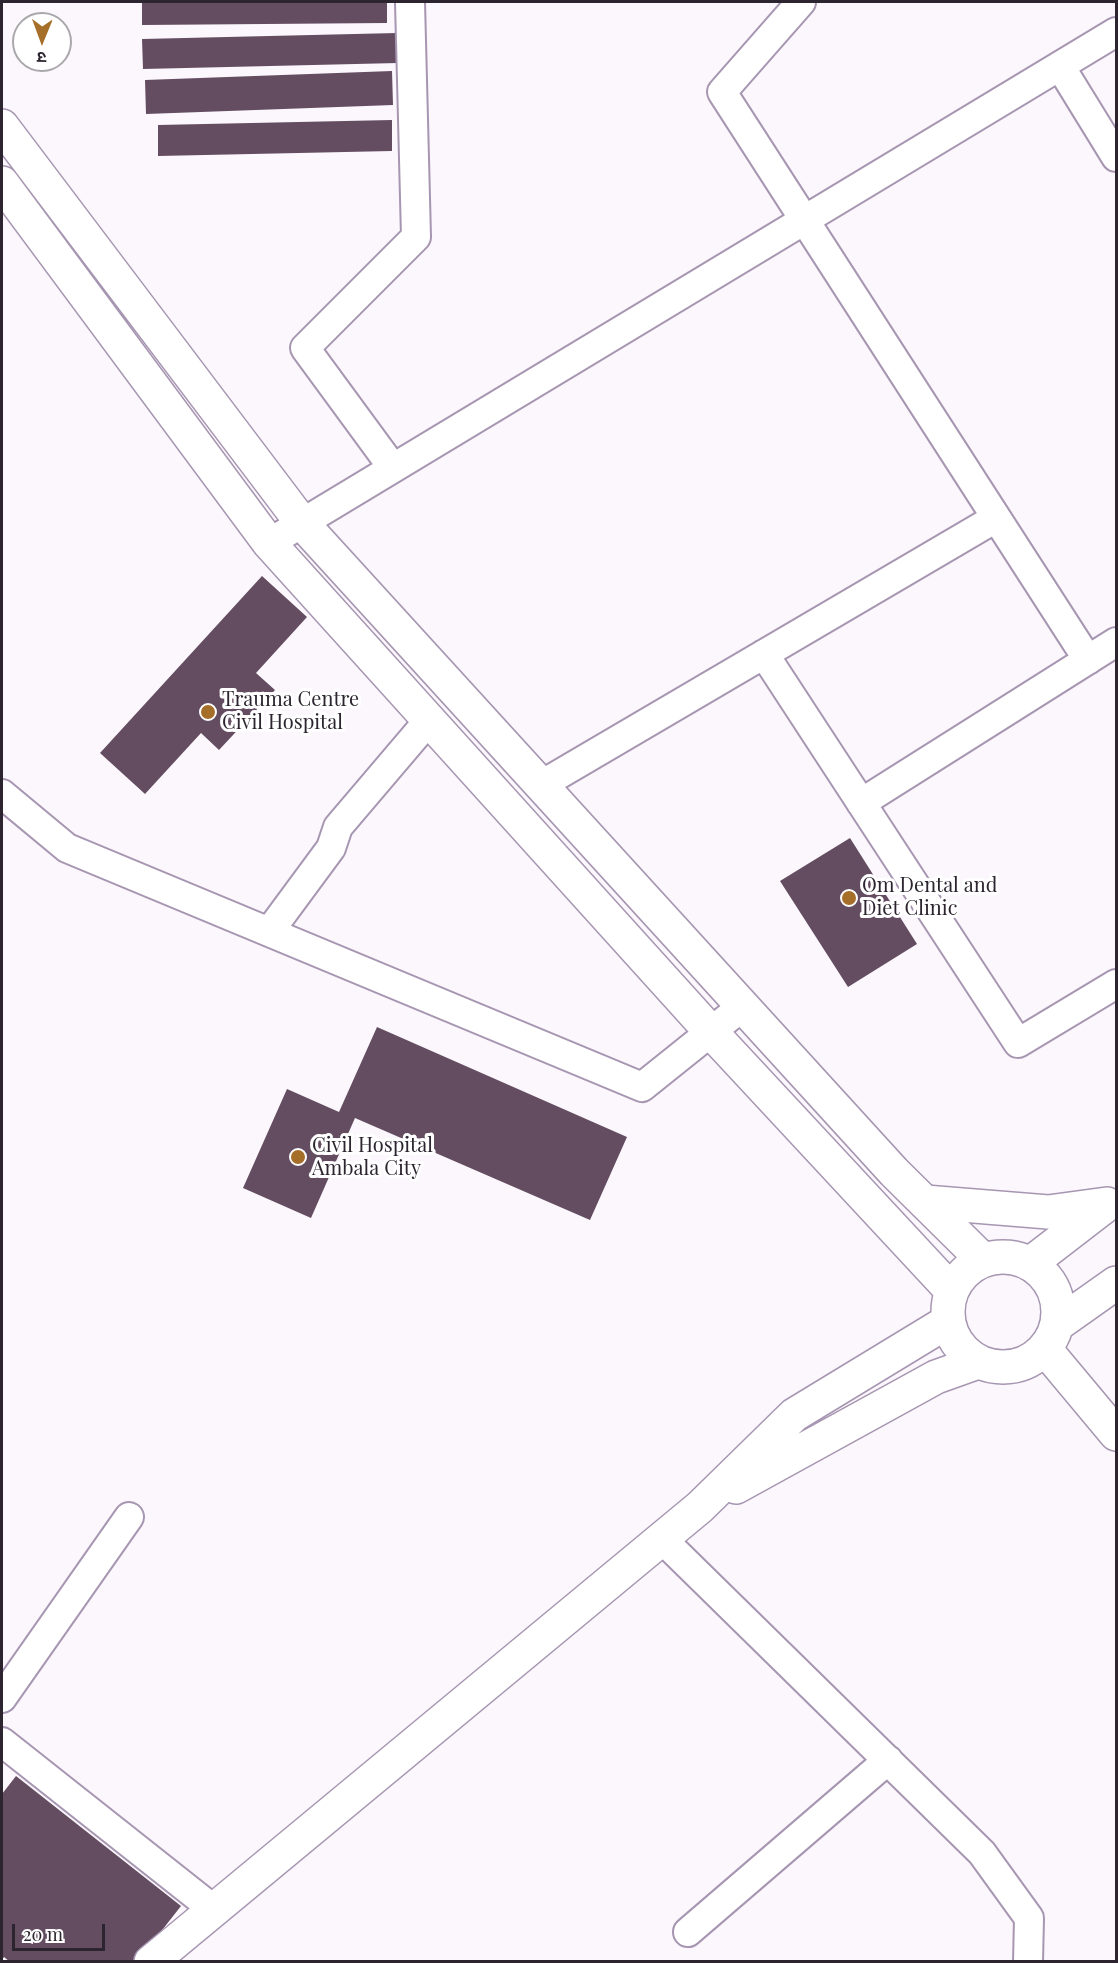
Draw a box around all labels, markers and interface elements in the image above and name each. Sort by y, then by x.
north arrow [12,12,72,72]
text: उ [37,48,47,69]
place label: Trauma Centre Civil Hospital [222,688,359,735]
marker: Trauma Centre Civil Hospital [199,703,217,721]
place label: Om Dental and Diet Clinic [862,874,997,921]
marker: Om Dental and Diet Clinic [840,889,858,907]
place label: Civil Hospital Ambala City [312,1134,433,1181]
marker: Civil Hospital Ambala City [289,1148,307,1166]
scale bar [15,1912,108,1950]
text: 20 m [23,1922,63,1946]

